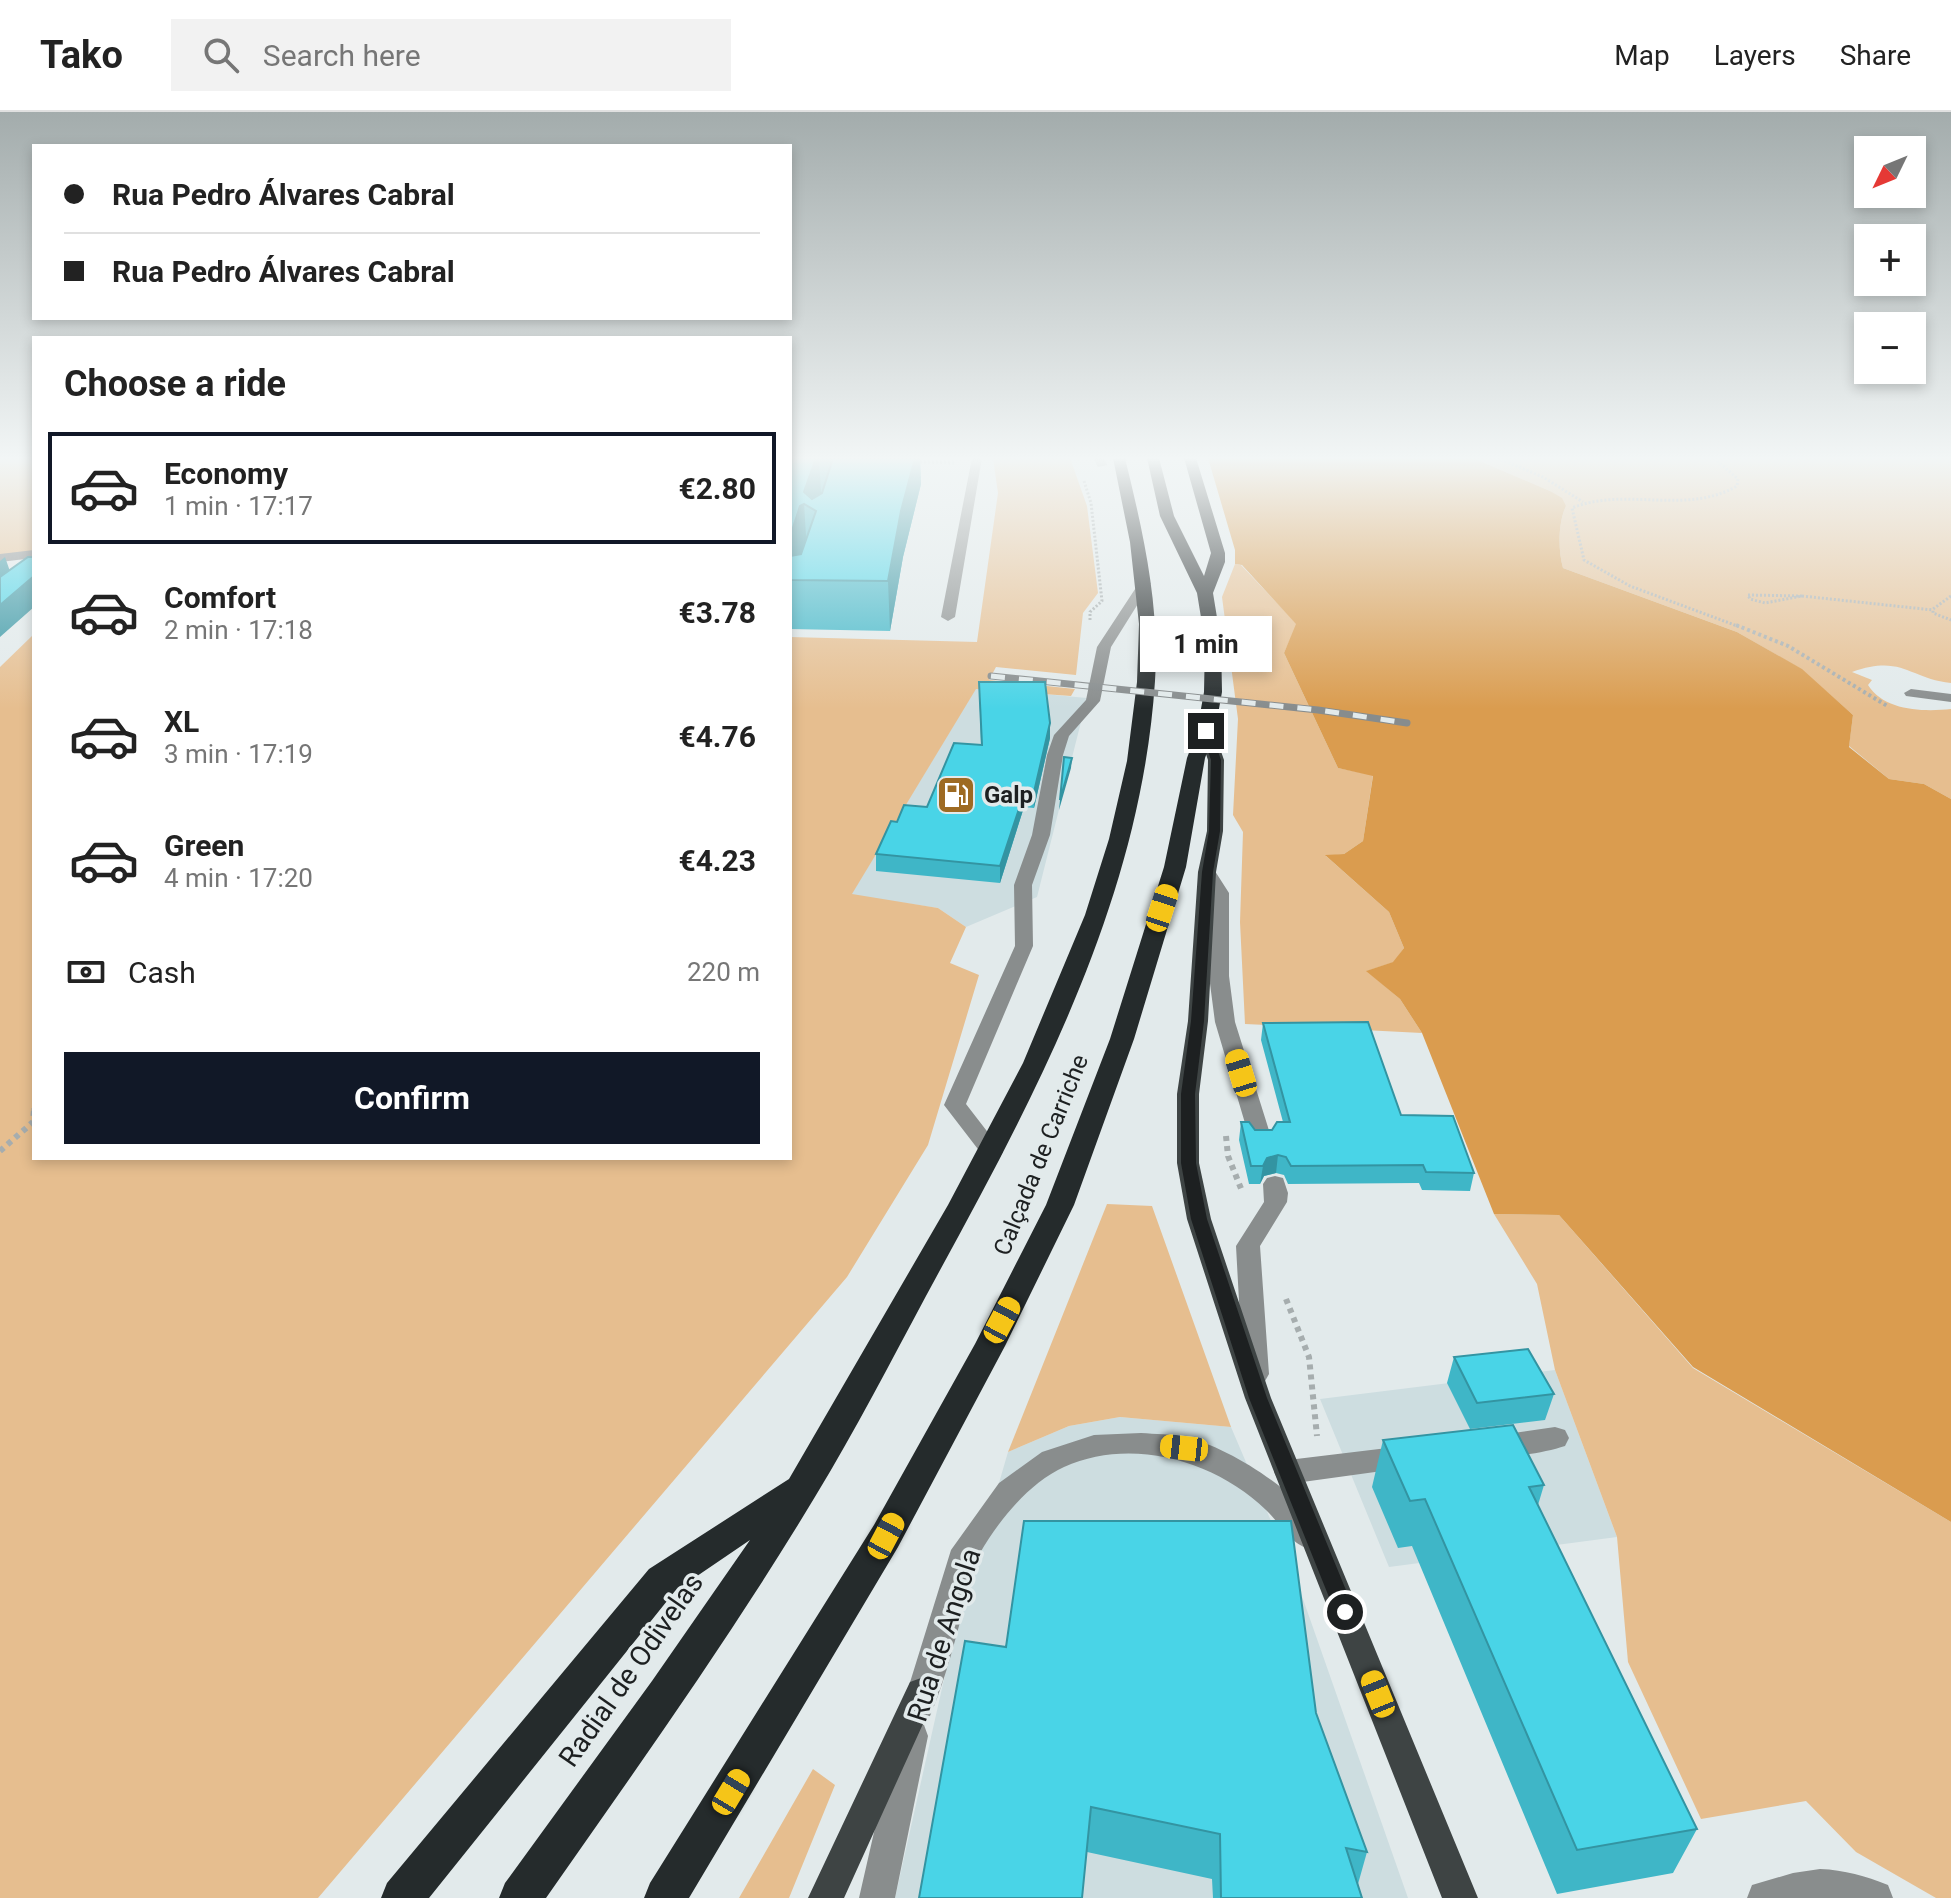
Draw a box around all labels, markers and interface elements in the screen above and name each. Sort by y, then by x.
search box [171,19,731,91]
text: Tako [40,33,123,77]
icon: search [199,33,243,77]
text: Search here [263,38,421,73]
text: Map [1614,39,1670,72]
text: Layers [1714,39,1796,72]
text: Share [1840,39,1911,72]
north arrow [1854,136,1926,208]
map controls [1854,136,1926,384]
text: Rua Pedro Álvares Cabral [112,177,455,212]
button: + [1854,224,1926,296]
text: Rua Pedro Álvares Cabral [112,254,455,289]
button: − [1854,312,1926,384]
text: Choose a ride [64,363,286,405]
icon: car [68,452,140,524]
text: Economy [164,456,288,491]
text: €2.80 [678,471,756,506]
text: 1 min · 17:17 [164,491,313,521]
icon: car [68,576,140,648]
text: Comfort [164,580,276,615]
text: €3.78 [678,595,756,630]
text: 2 min · 17:18 [164,615,313,645]
callout: 1 min [1140,615,1272,671]
text: 1 min [1173,629,1239,659]
icon: car [68,700,140,772]
text: XL [164,704,199,739]
route end [1188,713,1224,749]
text: €4.76 [678,719,756,754]
text: 3 min · 17:19 [164,739,313,769]
fuel station icon: Galp [935,774,977,816]
place label: Galp [984,781,1033,809]
icon: car [68,824,140,896]
text: Green [164,828,244,863]
text: €4.23 [678,843,756,878]
text: 4 min · 17:20 [164,863,313,893]
car [1143,881,1181,935]
icon: cash [64,950,108,994]
text: Cash [128,955,196,990]
text: 220 m [687,957,760,987]
car [1223,1047,1259,1099]
street label: Calçada de Carriche [988,1050,1094,1260]
button: Confirm [64,1052,760,1144]
car [980,1293,1024,1347]
car [1159,1434,1209,1462]
car [864,1509,908,1563]
street label: Rua de Angola [901,1544,987,1726]
street label: Radial de Odivelas [552,1567,710,1773]
route start [1327,1594,1363,1630]
car [1358,1667,1398,1721]
car [708,1765,754,1819]

